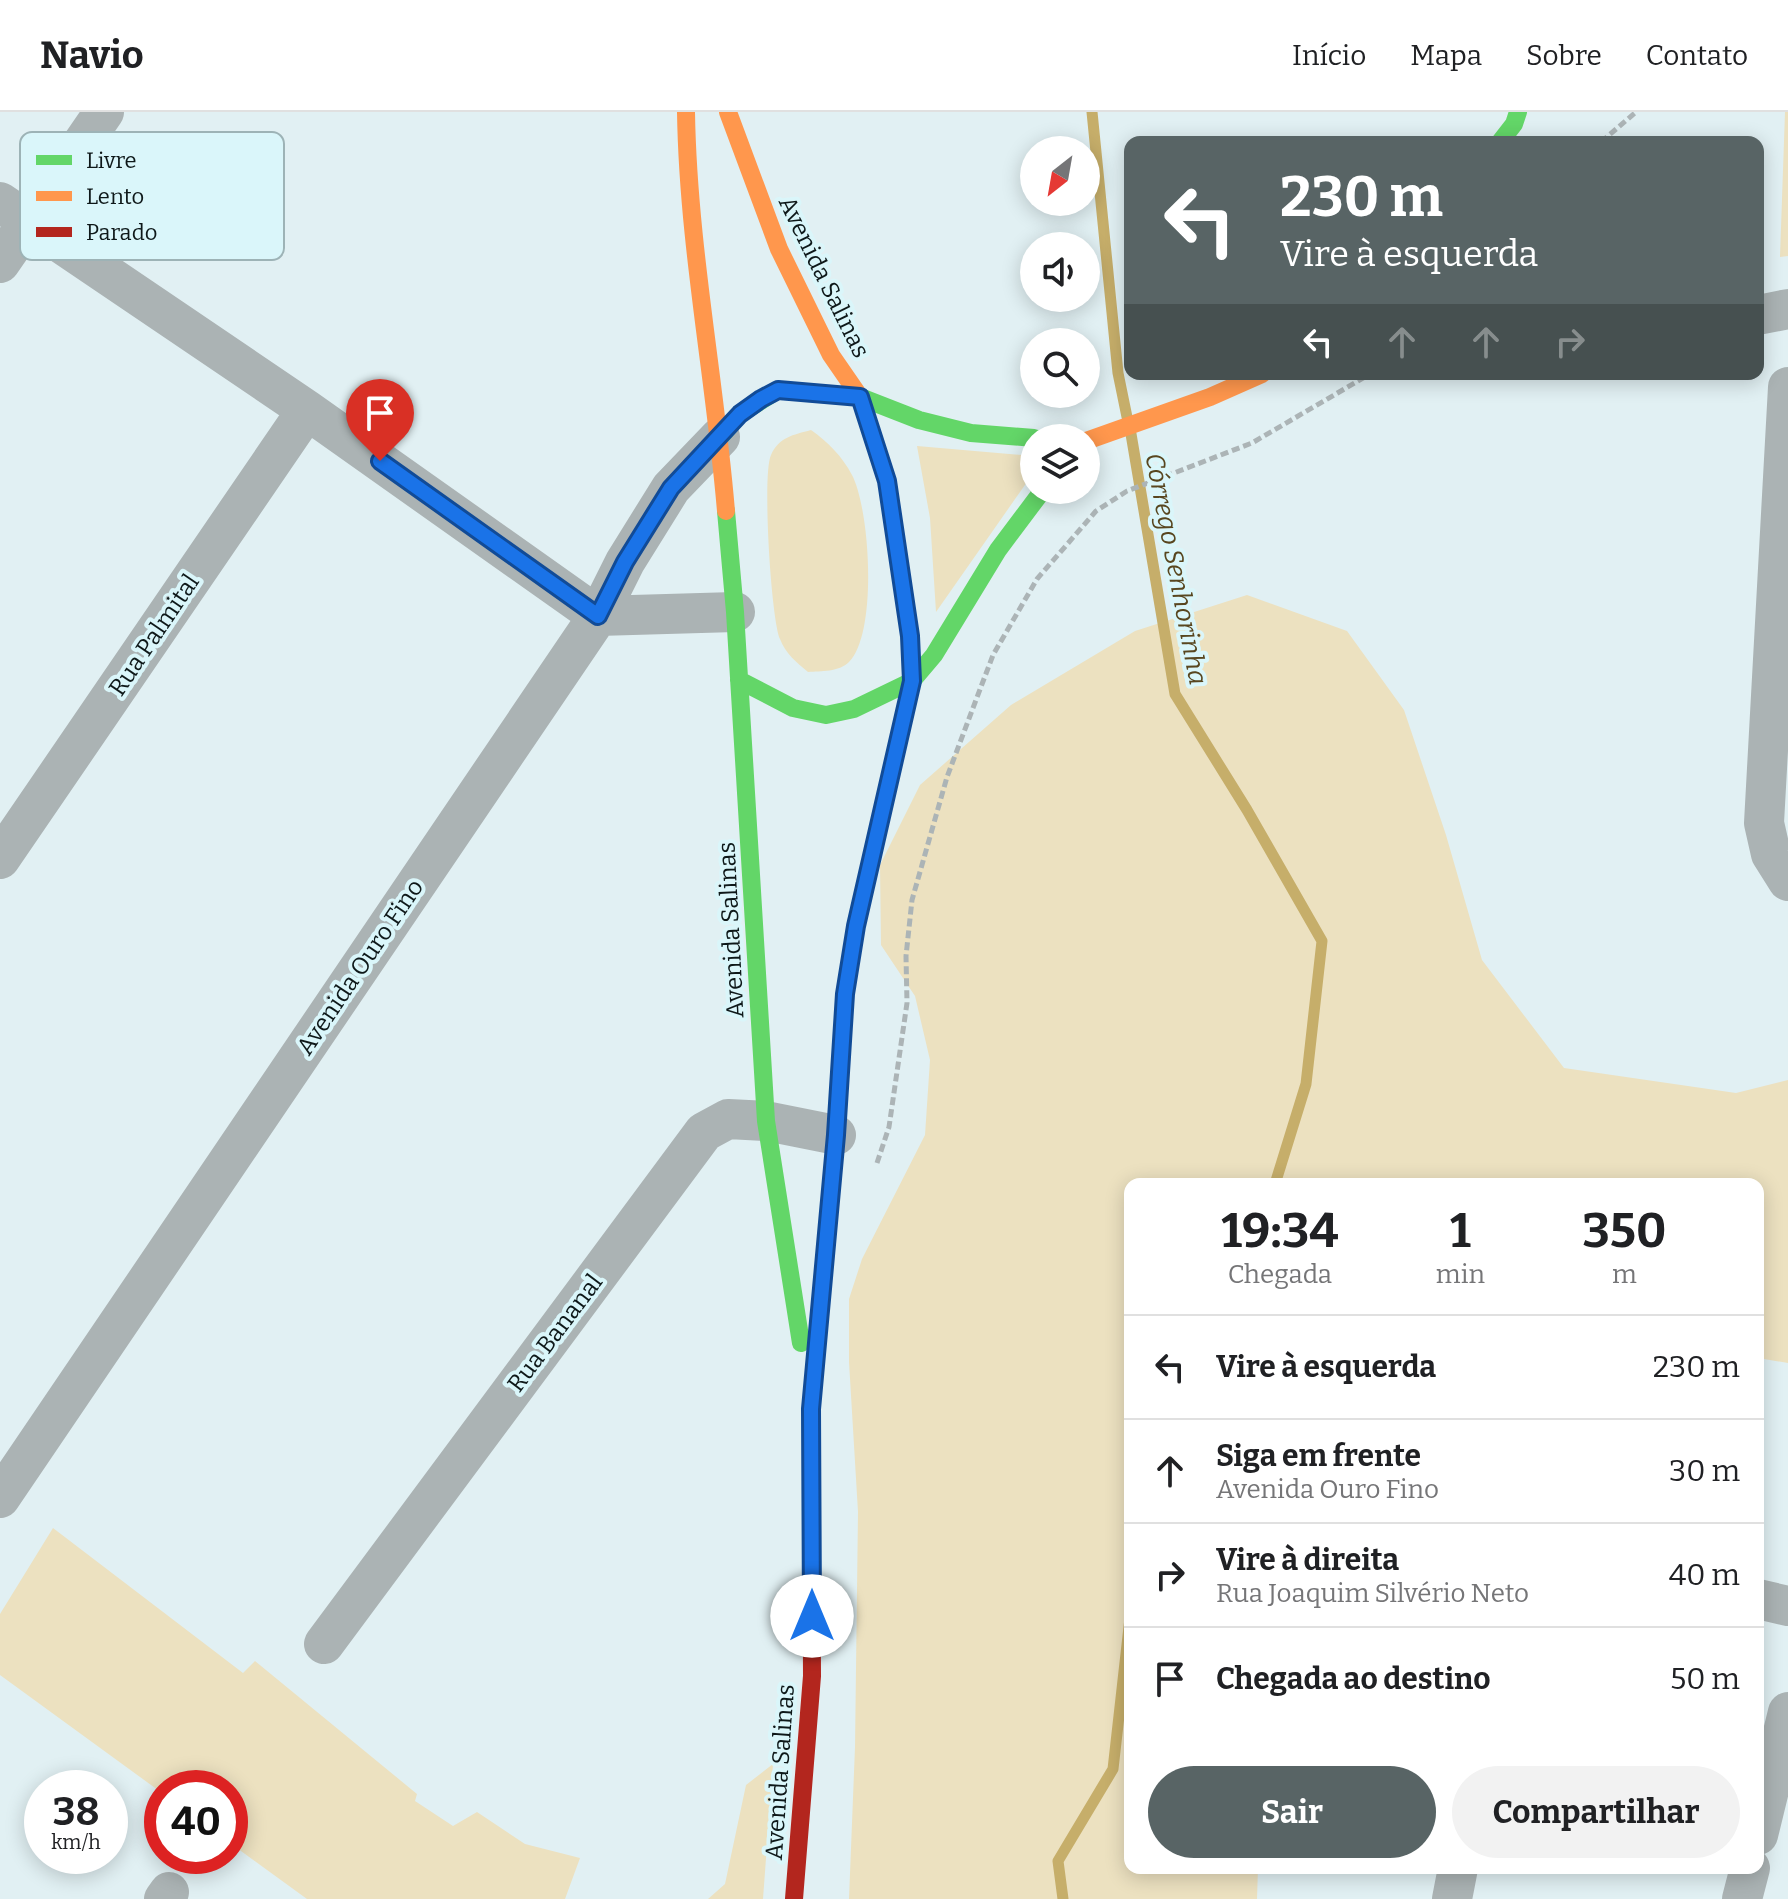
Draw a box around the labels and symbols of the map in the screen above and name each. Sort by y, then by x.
legend [20,132,284,260]
north arrow [1020,136,1100,216]
text: Livre [86,147,137,174]
text: Lento [86,183,144,210]
street label: Avenida Salinas [773,192,875,362]
text: Parado [86,219,157,246]
pin [346,379,414,461]
water label: Córrego Senhorinha [1138,450,1214,688]
street label: Rua Palmital [103,569,205,701]
street label: Avenida Salinas [712,841,750,1019]
street label: Avenida Ouro Fino [291,874,429,1060]
street label: Rua Bananal [502,1269,608,1397]
position arrow [770,1574,854,1658]
street label: Avenida Salinas [760,1683,800,1861]
speed limit sign: 40 [144,1770,248,1874]

